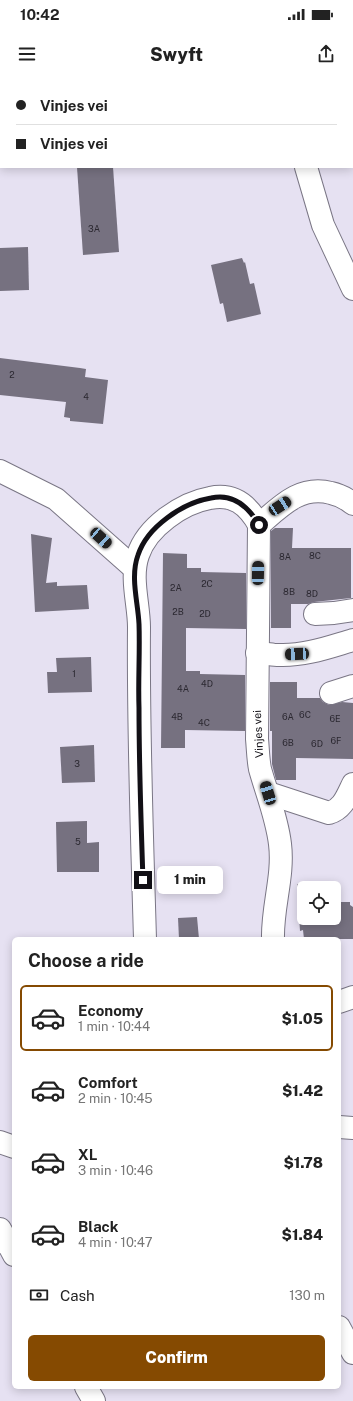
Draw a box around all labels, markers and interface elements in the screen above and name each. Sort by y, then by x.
text: 10:42 [20,6,59,23]
icon: menu [16,43,38,65]
icon: share [315,43,337,65]
text: Swyft [150,44,203,65]
text: Vinjes vei [40,97,108,114]
text: Vinjes vei [40,135,108,152]
house number: 3A [88,223,101,234]
house number: 2 [9,369,15,380]
house number: 4 [83,391,89,402]
car [267,494,293,518]
route start [250,516,268,534]
car [88,526,114,550]
house number: 8C [309,550,321,561]
house number: 8A [279,551,292,562]
car [252,561,264,585]
house number: 2C [201,578,213,589]
house number: 2A [170,582,182,593]
house number: 8B [283,586,295,597]
house number: 8D [306,588,318,599]
house number: 2B [172,606,184,617]
house number: 2D [199,608,211,619]
car [285,647,309,661]
house number: 1 [72,668,76,679]
house number: 4D [201,678,213,689]
house number: 4A [177,683,190,694]
house number: 6C [299,709,311,720]
street label: Vinjes vei [251,710,265,758]
house number: 4B [171,711,183,722]
house number: 6A [282,711,295,722]
house number: 6E [329,713,341,724]
house number: 4C [198,717,210,728]
house number: 6F [331,735,341,746]
house number: 6B [282,737,294,748]
house number: 6D [311,738,323,749]
house number: 3 [74,758,80,769]
car [259,780,277,806]
house number: 5 [75,836,81,847]
callout: 1 min [157,866,223,894]
route end [134,871,152,889]
text: 1 min [174,872,206,887]
map controls [297,881,341,925]
button: locate [297,881,341,925]
text: Choose a ride [28,950,144,971]
icon: car [30,1000,66,1036]
text: Economy [78,1002,143,1019]
text: $1.05 [281,1010,323,1027]
text: 1 min · 10:44 [78,1019,150,1034]
icon: car [30,1072,66,1108]
text: Comfort [78,1074,138,1091]
text: $1.42 [282,1082,323,1099]
text: 2 min · 10:45 [78,1091,153,1106]
icon: car [30,1144,66,1180]
text: XL [78,1146,97,1163]
text: $1.78 [283,1154,323,1171]
text: 3 min · 10:46 [78,1163,153,1178]
icon: car [30,1216,66,1252]
text: Black [78,1218,118,1235]
text: $1.84 [282,1226,323,1243]
text: 4 min · 10:47 [78,1235,153,1250]
icon: cash [28,1284,50,1306]
text: Cash [60,1287,95,1304]
text: 130 m [289,1288,325,1303]
button: Confirm [28,1335,325,1381]

